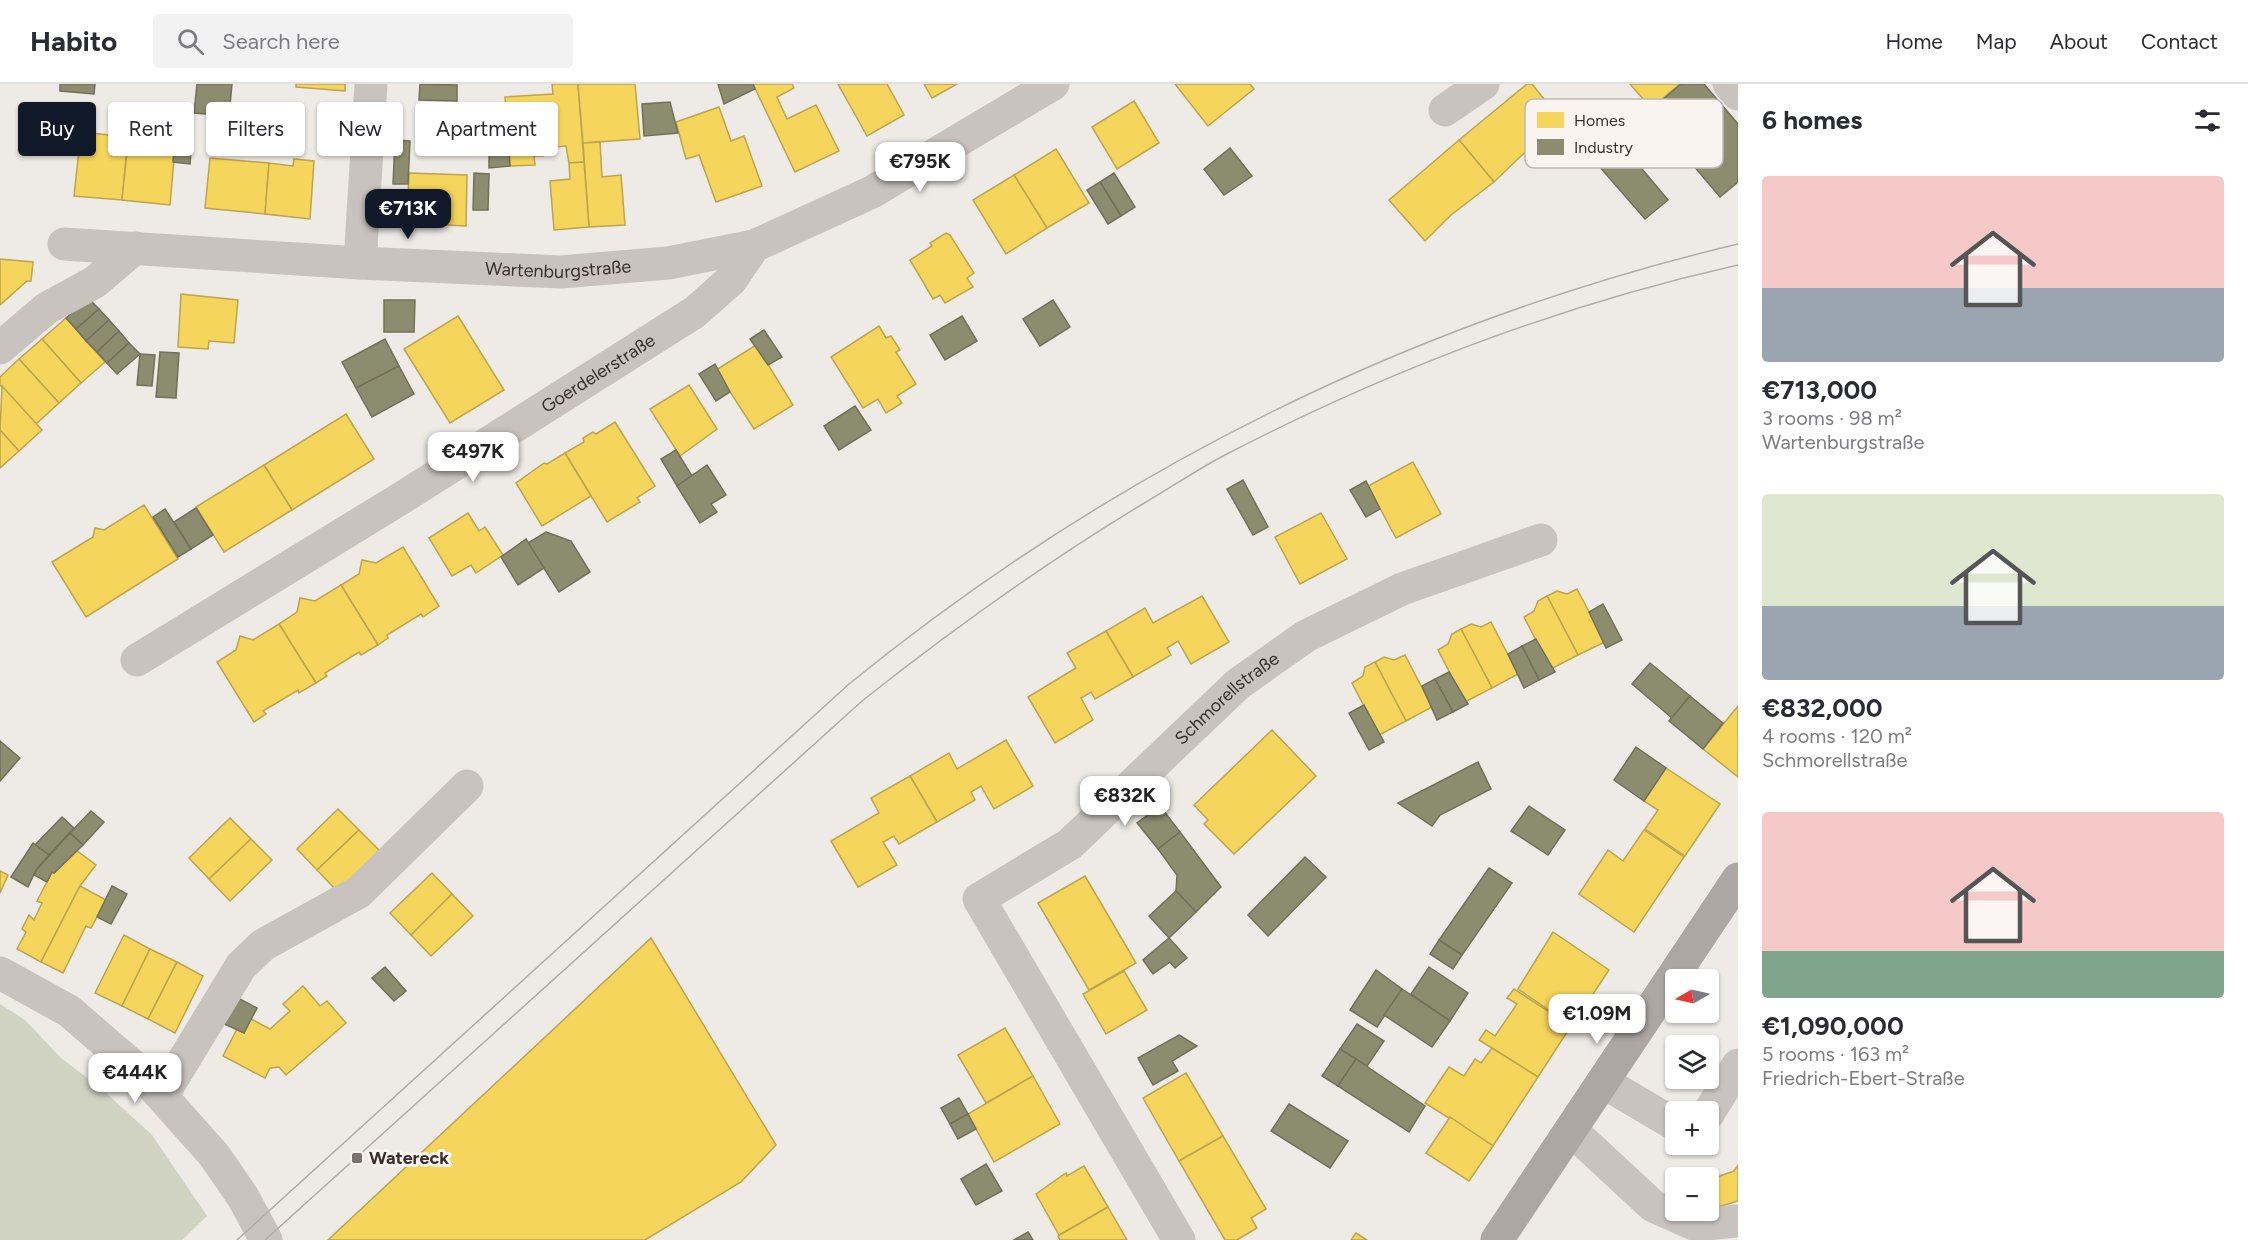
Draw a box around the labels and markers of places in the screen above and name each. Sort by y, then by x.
pin: €795K [878,142,962,193]
pin: €713K [366,189,450,240]
pin: €497K [431,432,515,483]
pin: €832K [1083,776,1167,827]
pin: €1.09M [1548,994,1646,1045]
pin: €444K [93,1053,177,1104]
place label: Watereck [369,1147,449,1169]
marker: Watereck [350,1151,364,1165]

